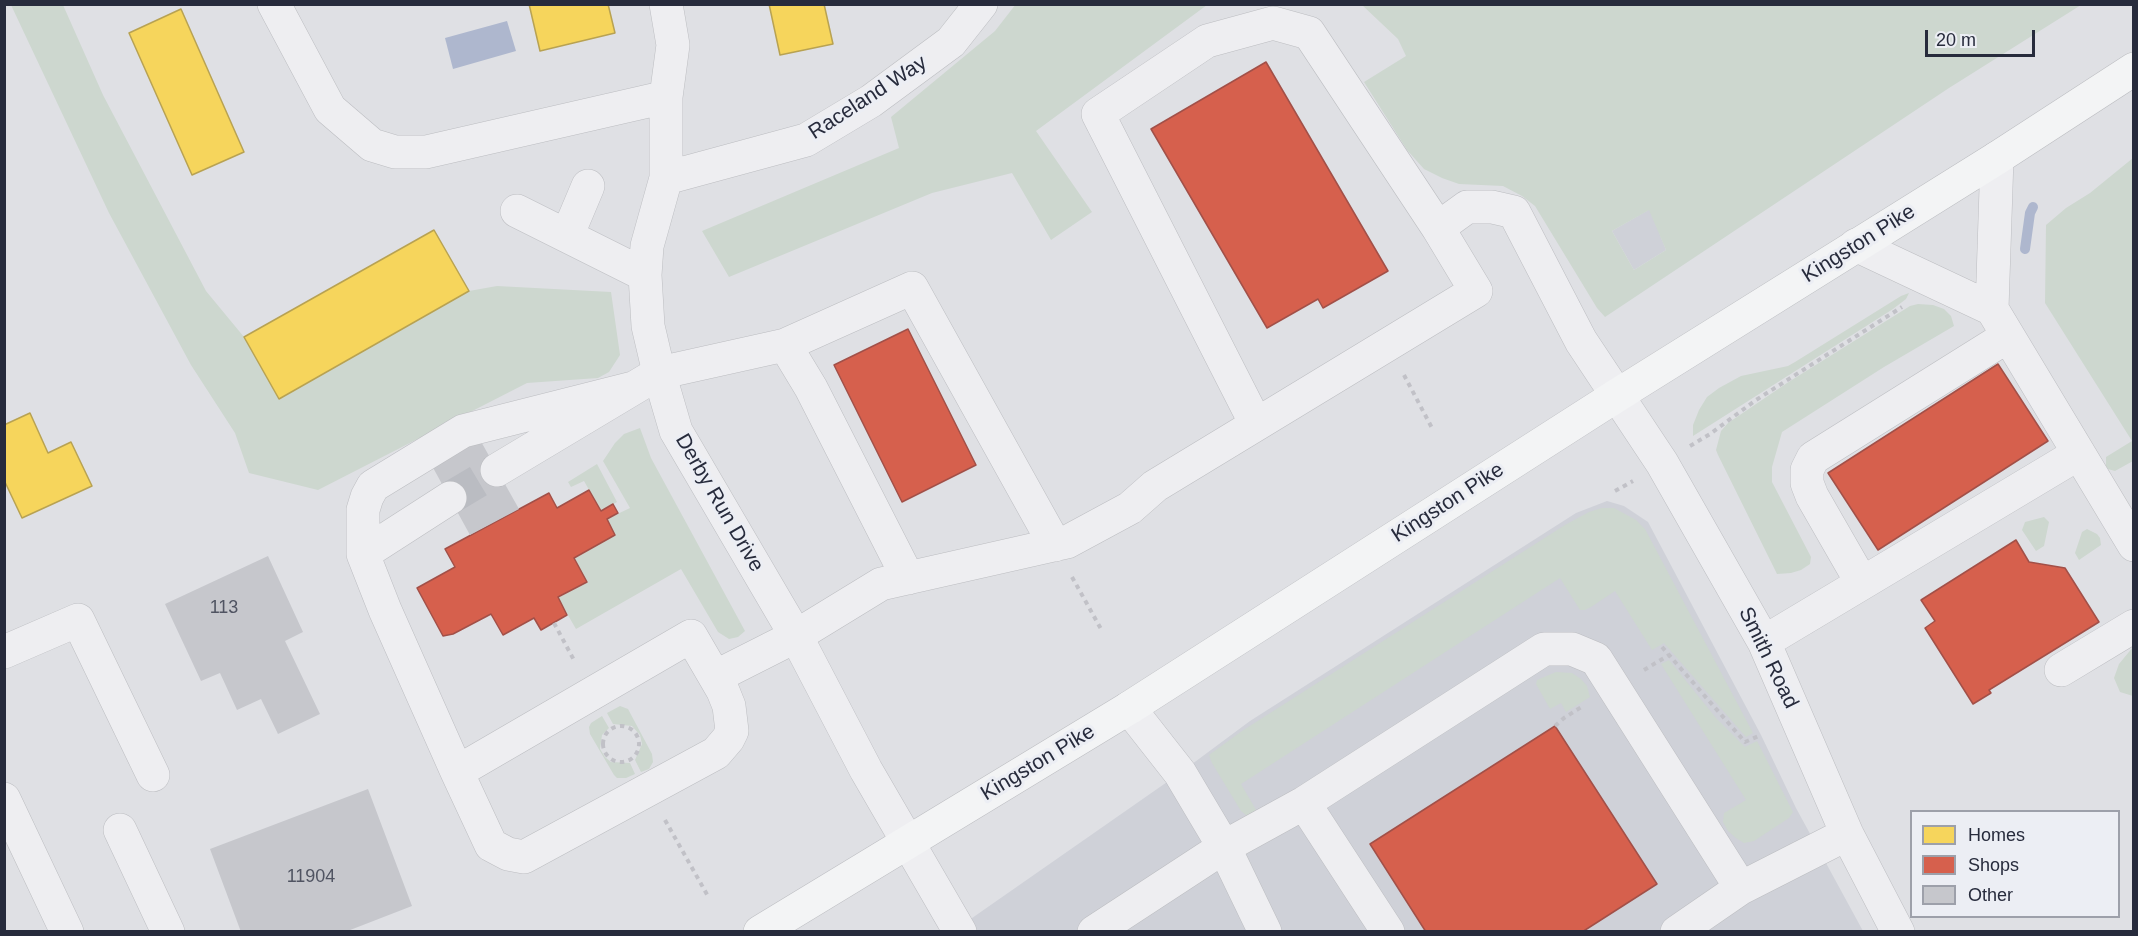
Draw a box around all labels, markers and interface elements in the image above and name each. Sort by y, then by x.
scale bar [1928,18,2038,56]
text: 20 m [1936,30,1976,50]
street label: Raceland Way [804,50,932,146]
street label: Kingston Pike [1798,199,1920,289]
street label: Derby Run Drive [669,429,769,577]
street label: Kingston Pike [1387,457,1509,549]
house number: 113 [210,597,238,619]
street label: Smith Road [1733,603,1803,713]
street label: Kingston Pike [976,719,1100,807]
legend [1910,810,2120,918]
text: Homes [1968,825,2025,845]
text: Shops [1968,855,2019,875]
house number: 11904 [287,866,335,888]
text: Other [1968,885,2013,905]

